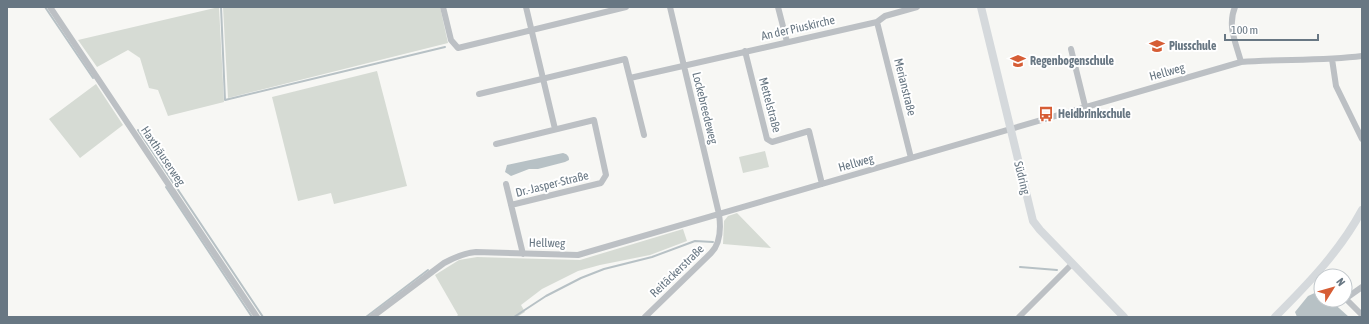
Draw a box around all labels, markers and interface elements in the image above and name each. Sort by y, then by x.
street label: An der Piuskirche [760,13,836,43]
scale bar [1225,16,1318,42]
text: 100 m [1231,23,1258,37]
school or university icon: Piusschule [1148,37,1166,55]
place label: Piusschule [1169,39,1217,53]
school or university icon: Regenbogenschule [1009,52,1027,70]
place label: Regenbogenschule [1030,54,1115,68]
street label: Merianstraße [891,57,919,117]
street label: Hellweg [1148,60,1187,84]
street label: Lockebreedeweg [689,70,721,146]
street label: Mettelstraße [756,76,784,134]
bus stop icon: Heidbrinkschule [1037,105,1055,123]
place label: Heidbrinkschule [1058,107,1131,121]
street label: Haxthäuserweg [138,124,189,189]
street label: Hellweg [837,151,876,175]
street label: Südring [1011,160,1033,197]
street label: Dr.-Jasper-Straße [514,168,590,200]
street label: Hellweg [529,236,566,250]
street label: Reitäckerstraße [647,242,707,300]
north arrow [1313,268,1353,308]
text: N [1334,276,1348,288]

